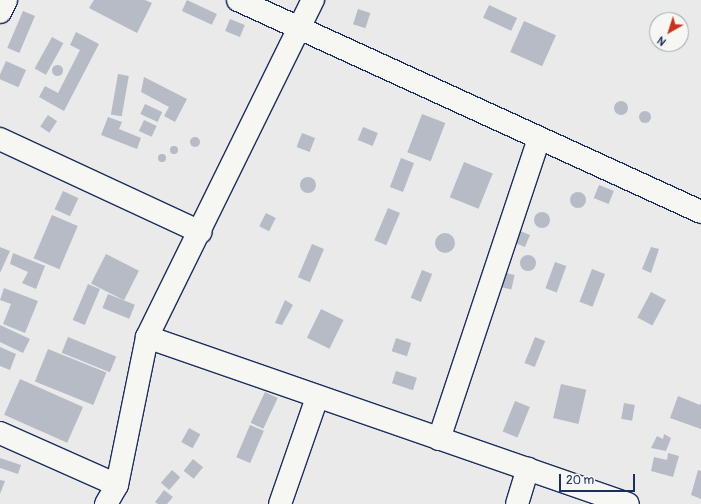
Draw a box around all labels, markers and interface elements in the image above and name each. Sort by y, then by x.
north arrow [649,12,689,52]
text: N [655,34,669,48]
scale bar [561,466,637,492]
text: 20 m [566,473,594,488]

